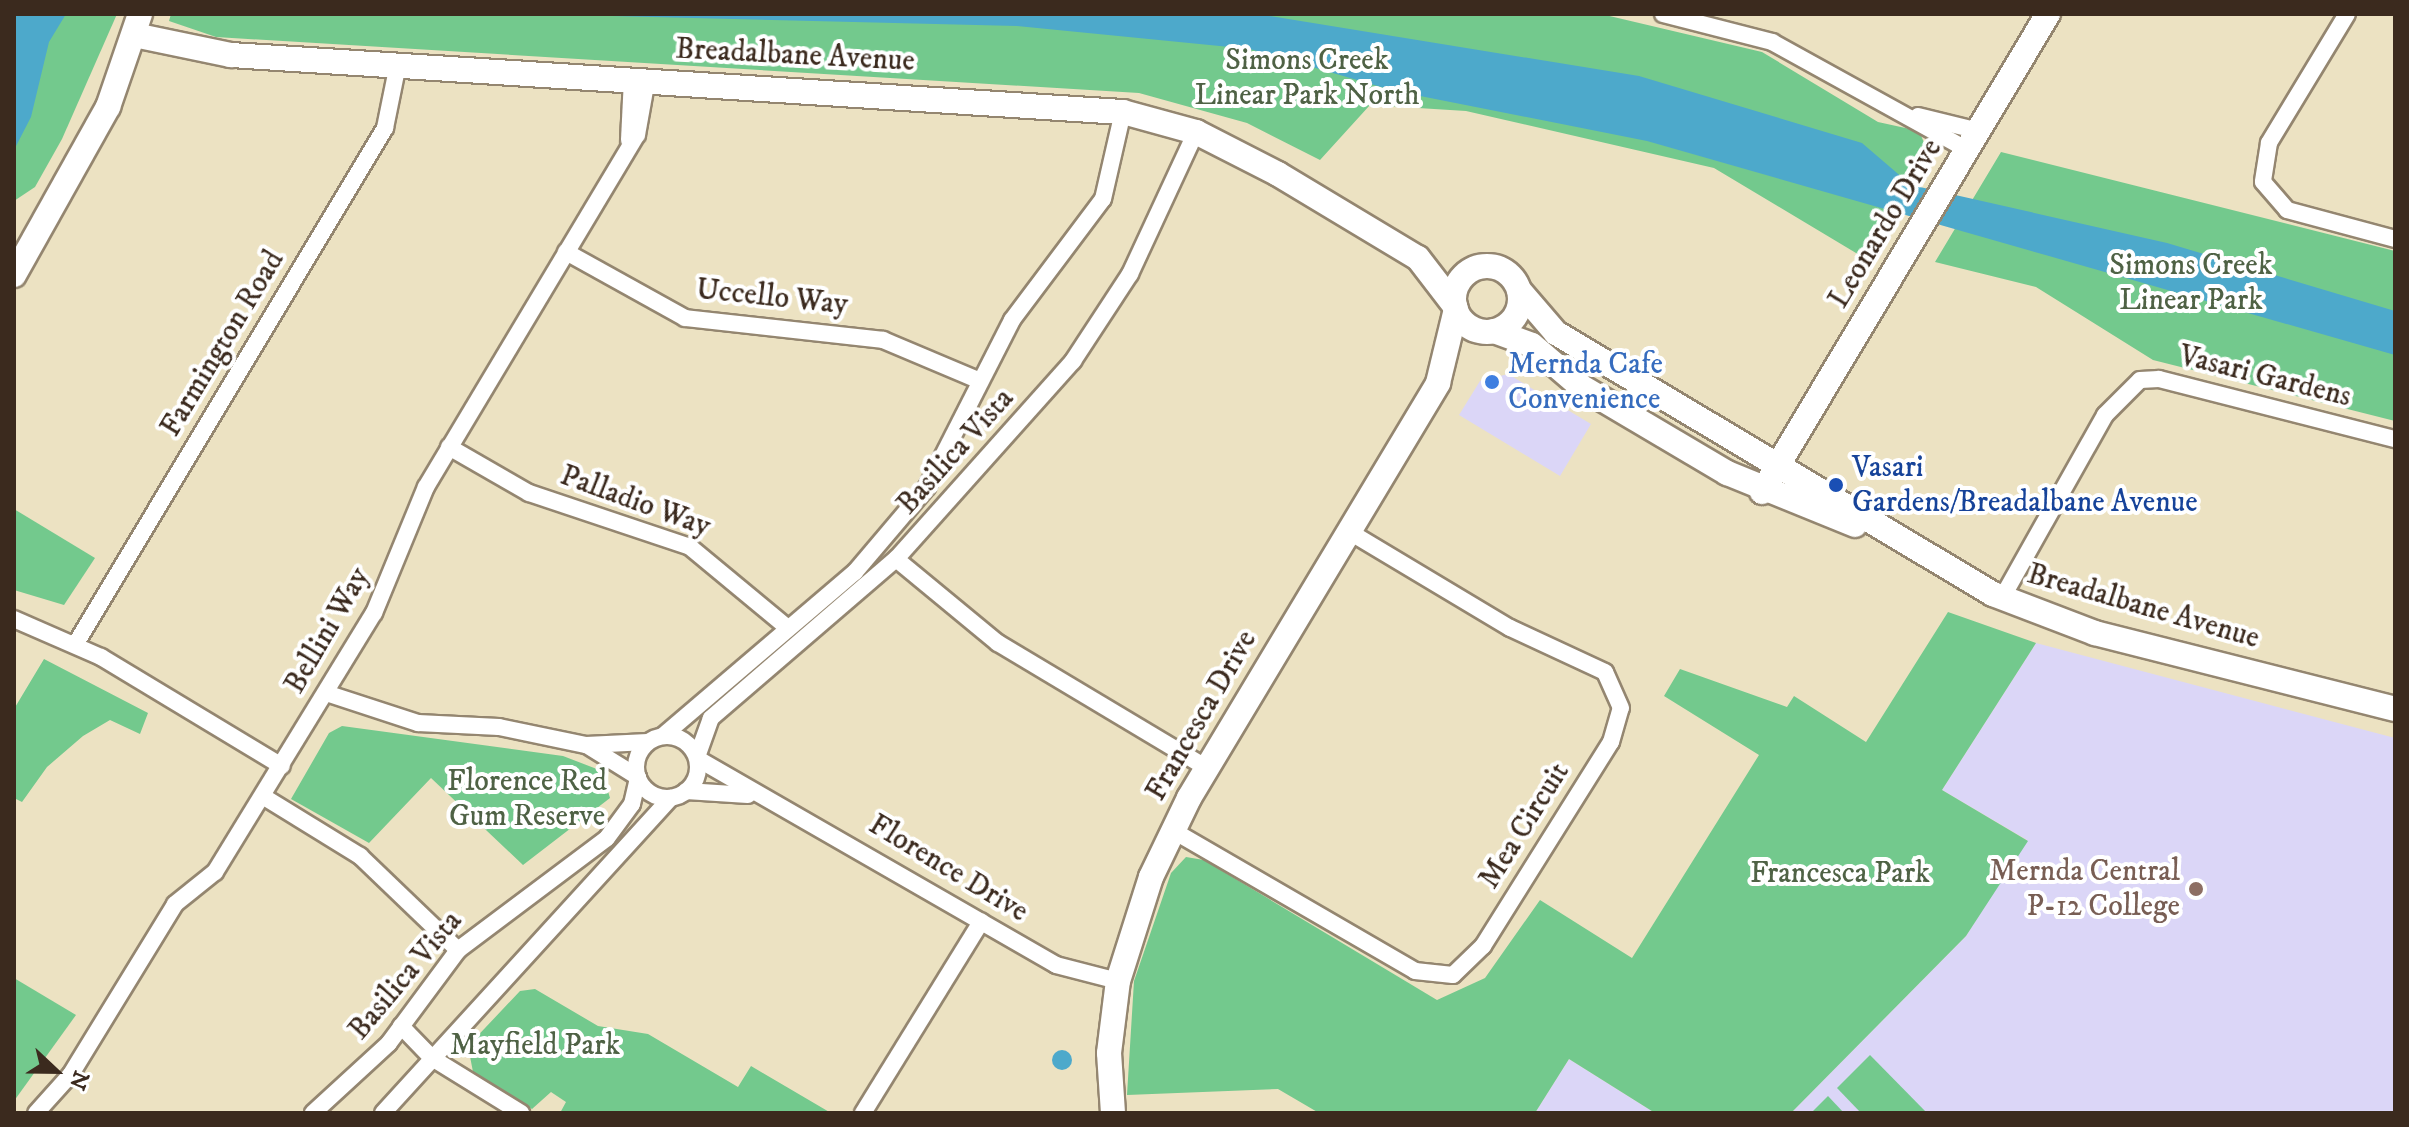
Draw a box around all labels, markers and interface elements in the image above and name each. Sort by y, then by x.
street label: Breadalbane Avenue [674,32,916,80]
park label: Simons Creek Linear Park North [1194,43,1420,114]
street label: Leonardo Drive [1821,133,1951,315]
street label: Farmington Road [153,245,293,443]
park label: Simons Creek Linear Park [2109,248,2273,318]
street label: Uccello Way [694,272,850,324]
street label: Vasari Gardens [2175,338,2355,416]
place label: Mernda Cafe Convenience [1508,347,1663,418]
marker: Mernda Cafe Convenience [1483,373,1501,391]
street label: Basilica Vista [890,382,1022,522]
place label: Vasari Gardens/Breadalbane Avenue [1852,450,2198,520]
street label: Palladio Way [555,458,715,546]
marker: Vasari Gardens/Breadalbane Avenue [1827,476,1845,494]
street label: Breadalbane Avenue [2023,557,2263,657]
street label: Bellini Way [278,562,378,700]
street label: Francesca Drive [1139,624,1265,808]
street label: Mea Circuit [1472,756,1578,896]
park label: Florence Red Gum Reserve [447,764,607,834]
street label: Florence Drive [862,807,1034,931]
place label: Mernda Central P-12 College [1989,854,2180,924]
park label: Francesca Park [1750,856,1930,892]
marker: Mernda Central P-12 College [2187,880,2205,898]
street label: Basilica Vista [342,904,470,1048]
park label: Mayfield Park [450,1028,620,1064]
north arrow [16,1031,96,1111]
text: N [63,1067,95,1094]

